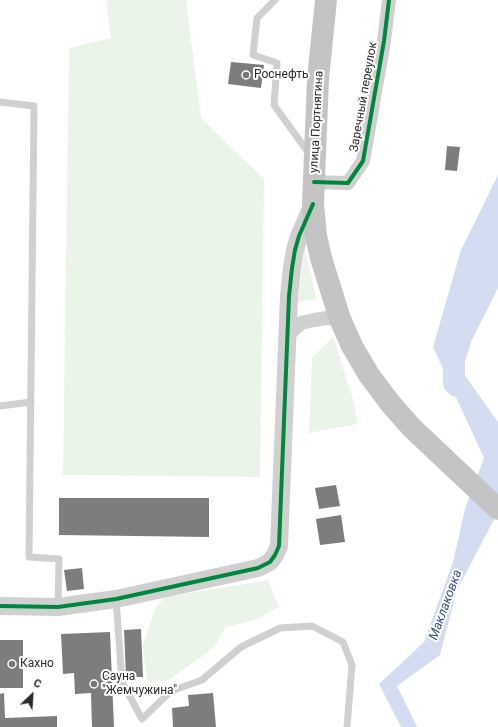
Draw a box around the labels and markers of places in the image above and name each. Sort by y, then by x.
place label: Роснефть [254,68,308,82]
marker: Роснефть [241,70,251,80]
place label: Кахно [20,657,54,671]
marker: Кахно [7,659,17,669]
place label: Сауна "Жемчужина" [102,670,177,698]
marker: Сауна "Жемчужина" [89,679,99,689]

